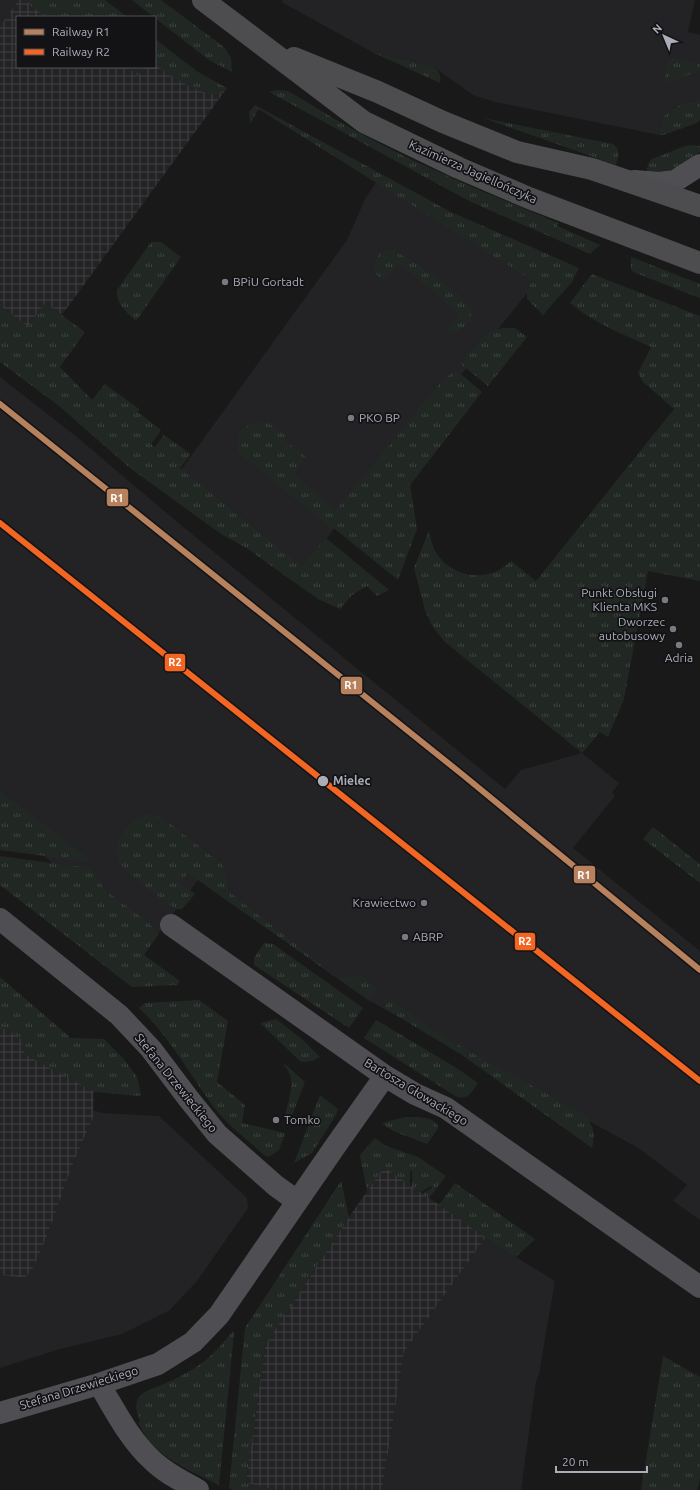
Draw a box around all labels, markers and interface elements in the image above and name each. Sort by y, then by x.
legend [16,16,156,68]
north arrow [644,16,684,56]
text: N [650,22,664,36]
text: Railway R1 [52,25,110,38]
text: Railway R2 [52,45,110,58]
street label: Kazimierza Jagiellończyka [407,137,539,206]
place label: BPiU Gortadt [233,275,304,288]
marker: BPiU Gortadt [220,277,230,287]
place label: PKO BP [359,411,400,424]
marker: PKO BP [346,413,356,423]
line badge: R1 [106,488,129,507]
text: R1 [110,492,124,504]
place label: Punkt Obsługi Klienta MKS [581,586,657,613]
marker: Punkt Obsługi Klienta MKS [660,595,670,605]
place label: Dworzec autobusowy [599,615,665,642]
marker: Dworzec autobusowy [668,624,678,634]
marker: Adria [674,640,684,650]
place label: Adria [665,651,693,664]
line badge: R2 [164,653,186,672]
text: R2 [168,656,182,668]
line badge: R1 [340,676,363,695]
text: R1 [344,679,358,691]
marker: Mielec [316,774,330,788]
place label: Mielec [333,774,370,787]
line badge: R1 [573,865,596,884]
text: R1 [577,869,591,881]
place label: Krawiectwo [353,896,416,909]
marker: Krawiectwo [419,898,429,908]
place label: ABRP [413,930,443,943]
marker: ABRP [400,932,410,942]
line badge: R2 [514,932,536,951]
text: R2 [518,935,532,947]
street label: Stefana Drzewieckiego [133,1031,220,1135]
street label: Bartosza Głowackiego [362,1056,470,1128]
place label: Tomko [284,1113,320,1126]
marker: Tomko [271,1115,281,1125]
street label: Stefana Drzewieckiego [18,1363,140,1412]
scale bar [556,1448,647,1474]
text: 20 m [562,1455,589,1468]

